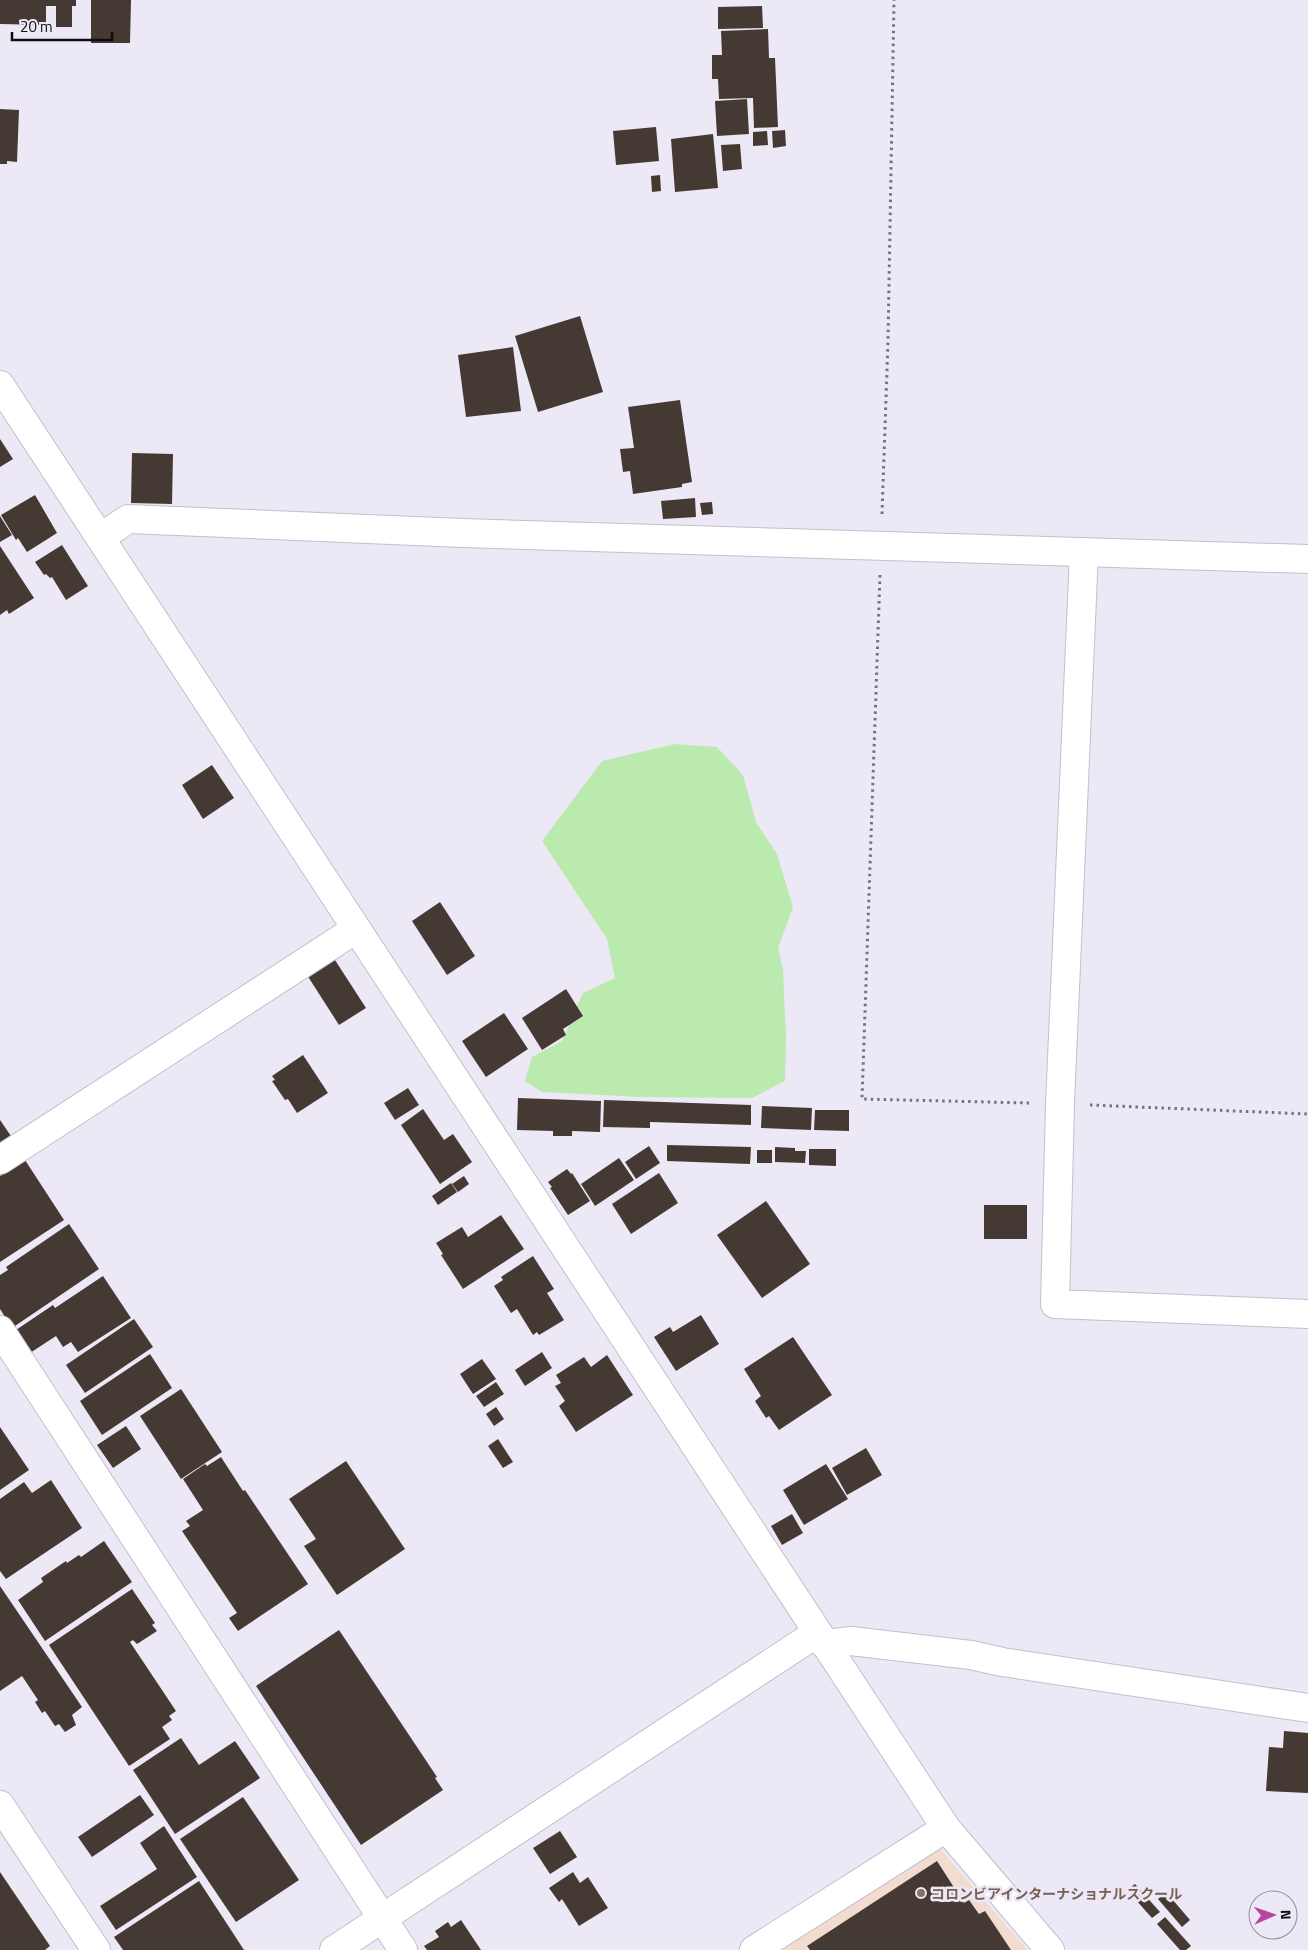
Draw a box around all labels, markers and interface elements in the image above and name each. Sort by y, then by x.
scale bar [12,10,112,42]
text: 20 m [20,15,53,38]
place label: コロンビアインターナショナルスクール [931,1883,1182,1904]
marker: コロンビアインターナショナルスクール [915,1887,927,1899]
north arrow [1248,1890,1298,1940]
text: N [1276,1909,1297,1920]

